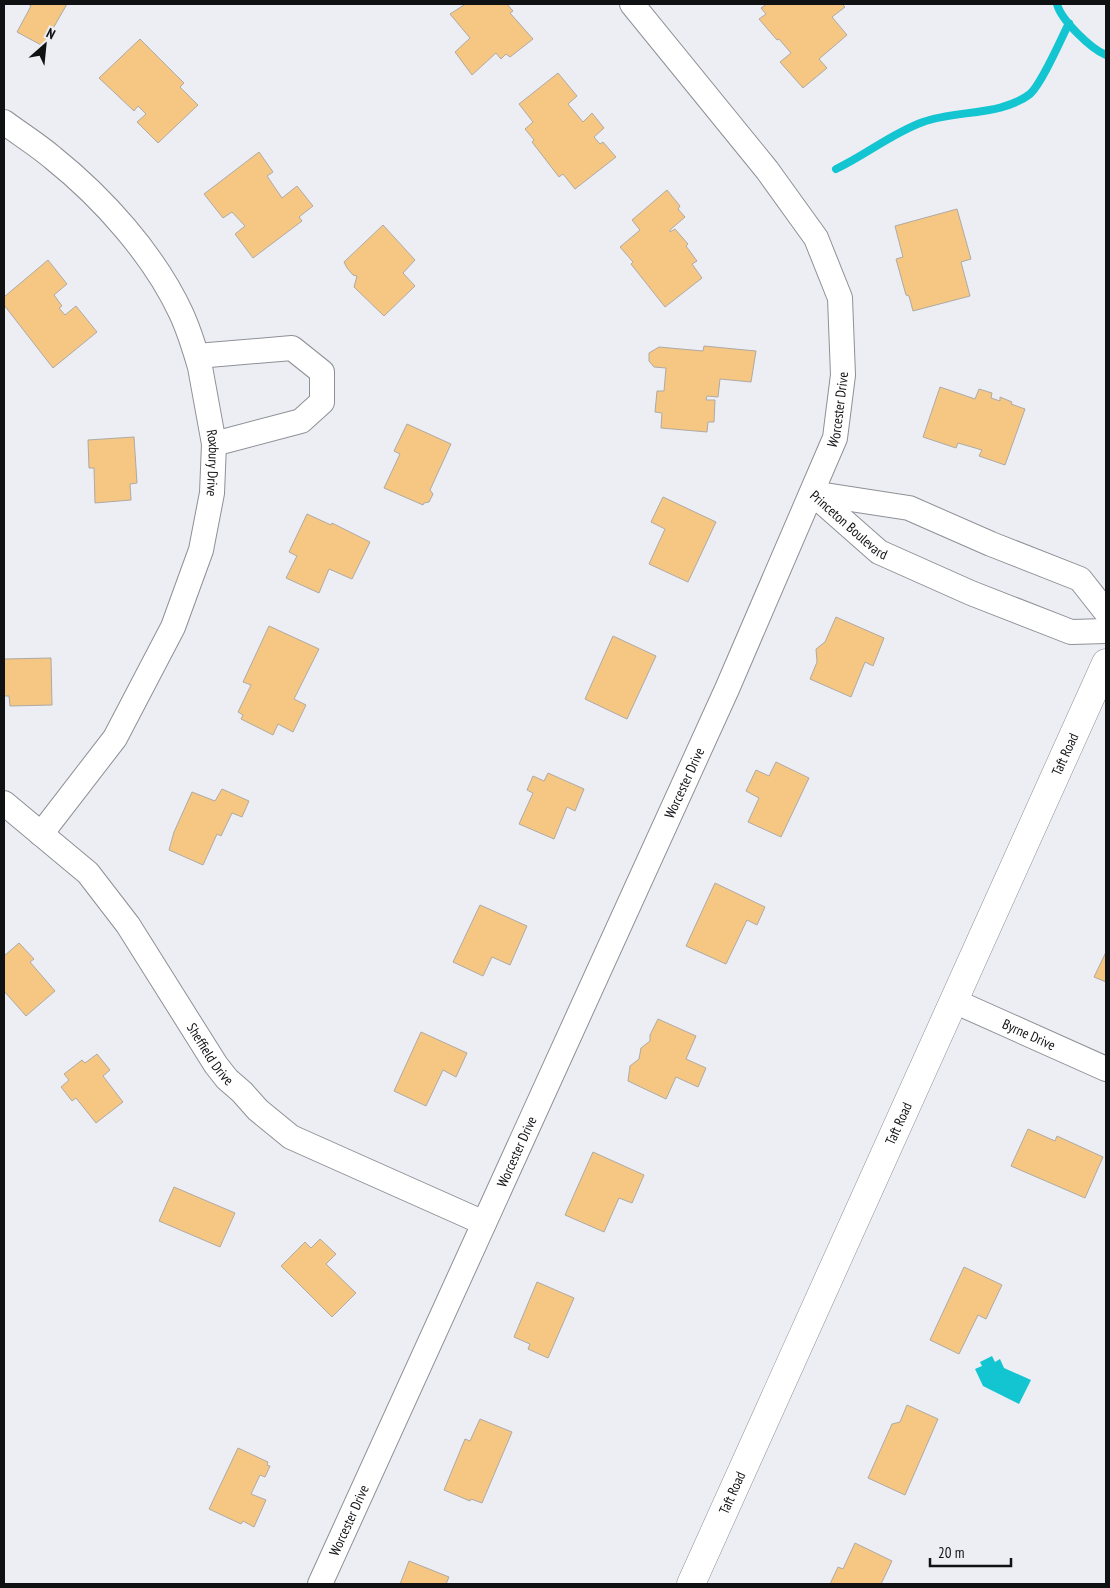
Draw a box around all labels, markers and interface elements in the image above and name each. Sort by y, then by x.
north arrow [20,20,70,70]
text: N [43,24,58,43]
street label: Worcester Drive [823,371,852,450]
street label: Roxbury Drive [202,428,223,498]
street label: Princeton Boulevard [806,487,890,564]
street label: Taft Road [1047,730,1082,778]
street label: Worcester Drive [660,744,708,821]
street label: Byrne Drive [1000,1015,1058,1054]
street label: Sheffield Drive [183,1020,237,1090]
street label: Taft Road [881,1099,916,1148]
street label: Worcester Drive [493,1113,541,1190]
street label: Taft Road [715,1469,750,1517]
street label: Worcester Drive [325,1482,373,1559]
scale bar [930,1536,1011,1568]
text: 20 m [938,1543,964,1562]

